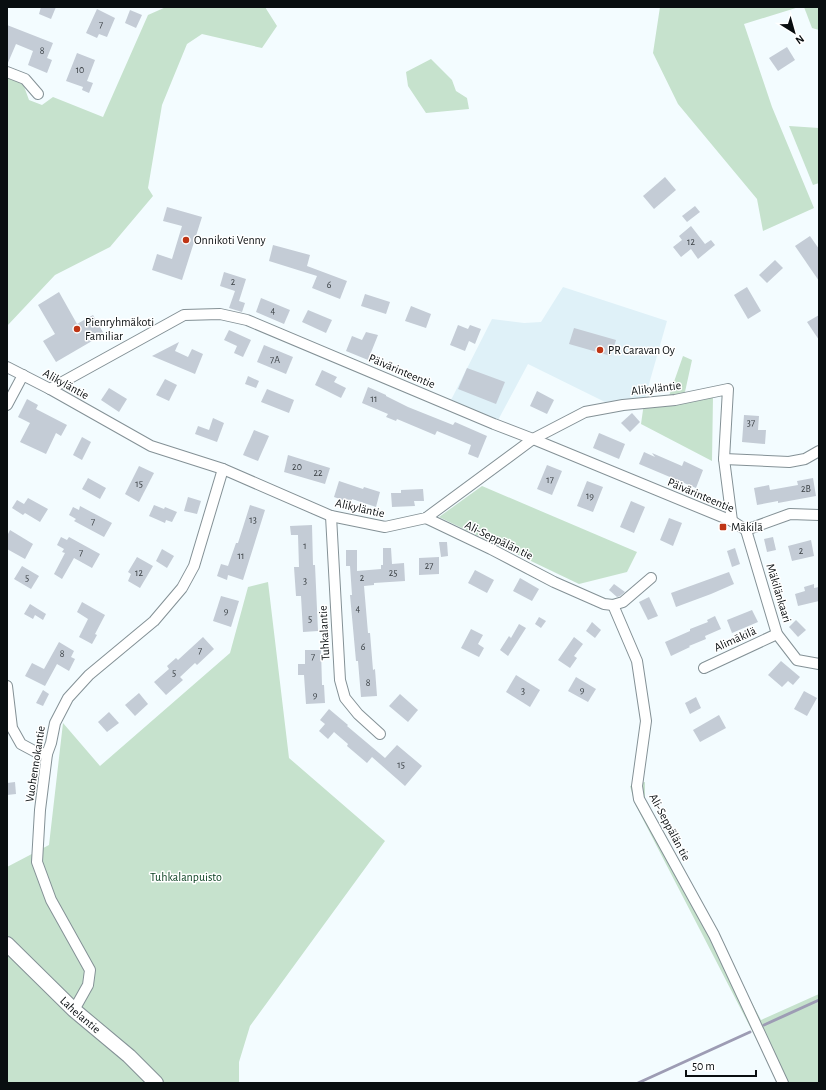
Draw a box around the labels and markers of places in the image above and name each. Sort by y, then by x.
place label: Onnikoti Venny [194,234,266,247]
marker: Onnikoti Venny [181,235,191,245]
place label: Pienryhmäkoti Familiar [85,316,154,342]
marker: Pienryhmäkoti Familiar [72,324,82,334]
place label: PR Caravan Oy [608,344,675,357]
marker: PR Caravan Oy [595,345,605,355]
place label: Mäkilä [731,521,763,533]
marker: Mäkilä [718,522,728,532]

